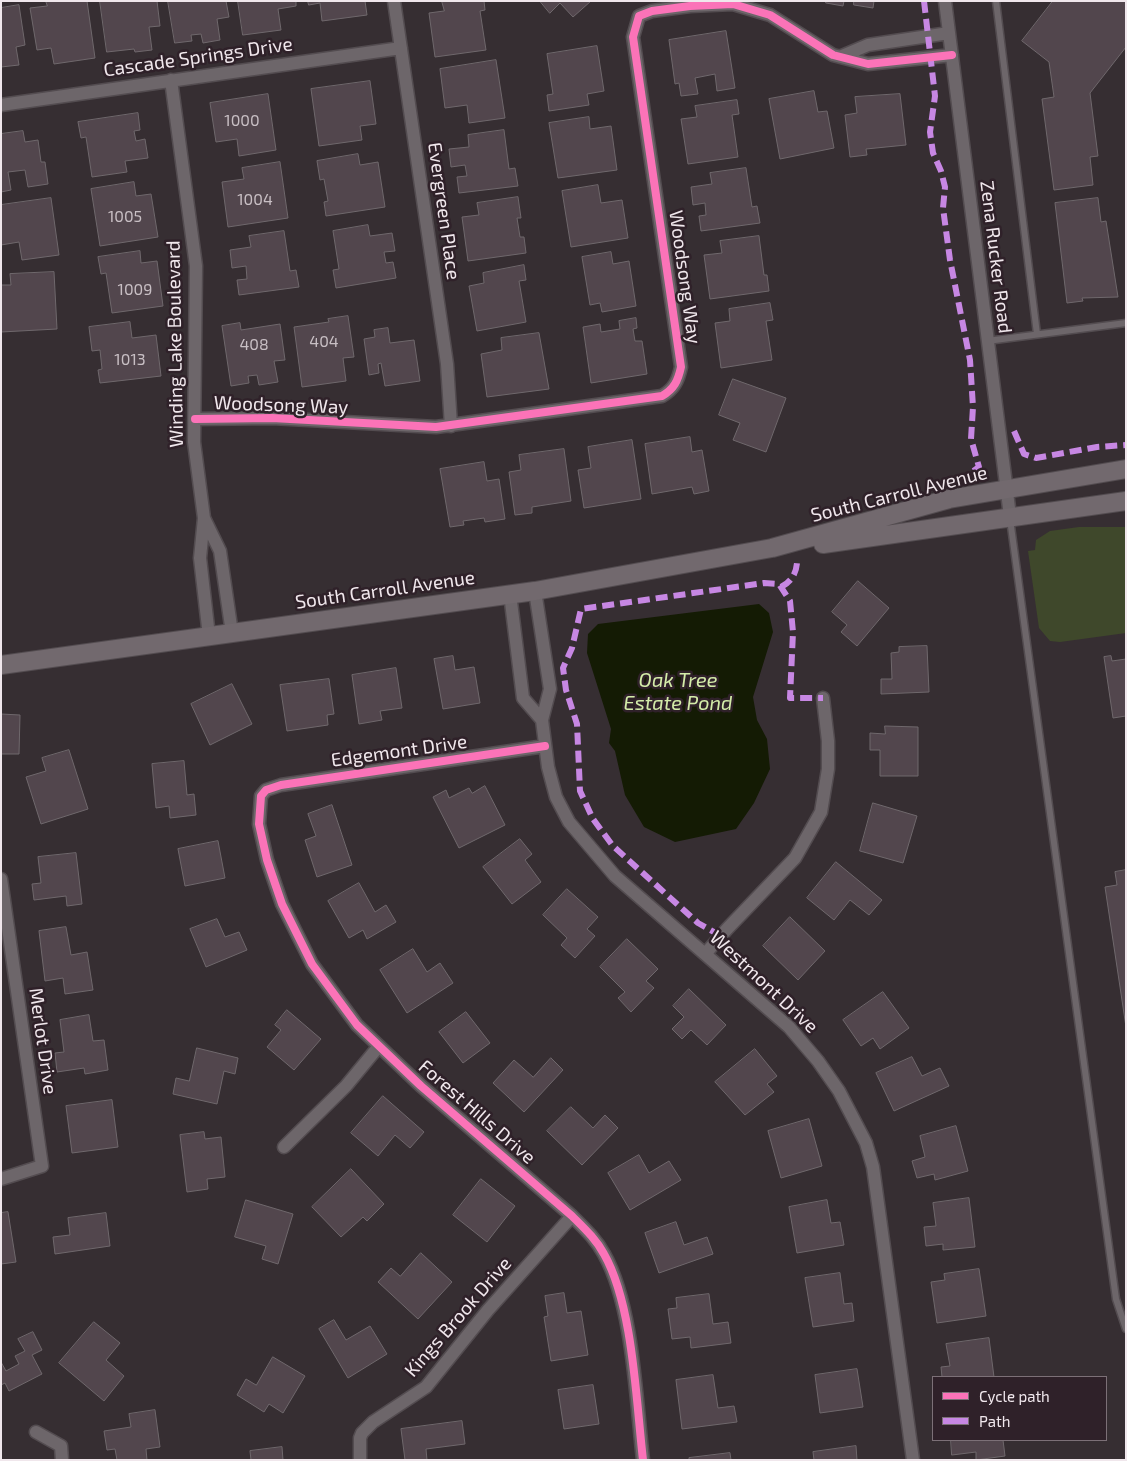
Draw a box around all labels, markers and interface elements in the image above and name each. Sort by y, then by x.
street label: Cascade Springs Drive [102,32,294,82]
house number: 1000 [224,111,260,131]
street label: Evergreen Place [423,141,465,281]
street label: Zena Rucker Road [975,179,1017,335]
house number: 1004 [237,190,273,210]
house number: 1005 [108,207,142,227]
street label: Woodsong Way [664,209,706,345]
street label: Winding Lake Boulevard [162,240,188,448]
house number: 1009 [118,280,152,300]
house number: 404 [309,332,339,352]
house number: 408 [239,335,269,355]
house number: 1013 [114,350,146,370]
street label: Woodsong Way [213,391,349,419]
street label: South Carroll Avenue [808,461,990,527]
street label: South Carroll Avenue [294,566,476,614]
water label: Oak Tree Estate Pond [623,668,733,715]
street label: Edgemont Drive [329,730,469,772]
street label: Westmont Drive [705,926,823,1038]
street label: Merlot Drive [24,986,62,1096]
street label: Forest Hills Drive [414,1055,540,1169]
street label: Kings Brook Drive [400,1252,516,1382]
legend [932,1376,1107,1441]
text: Cycle path [979,1387,1050,1405]
text: Path [979,1412,1010,1430]

